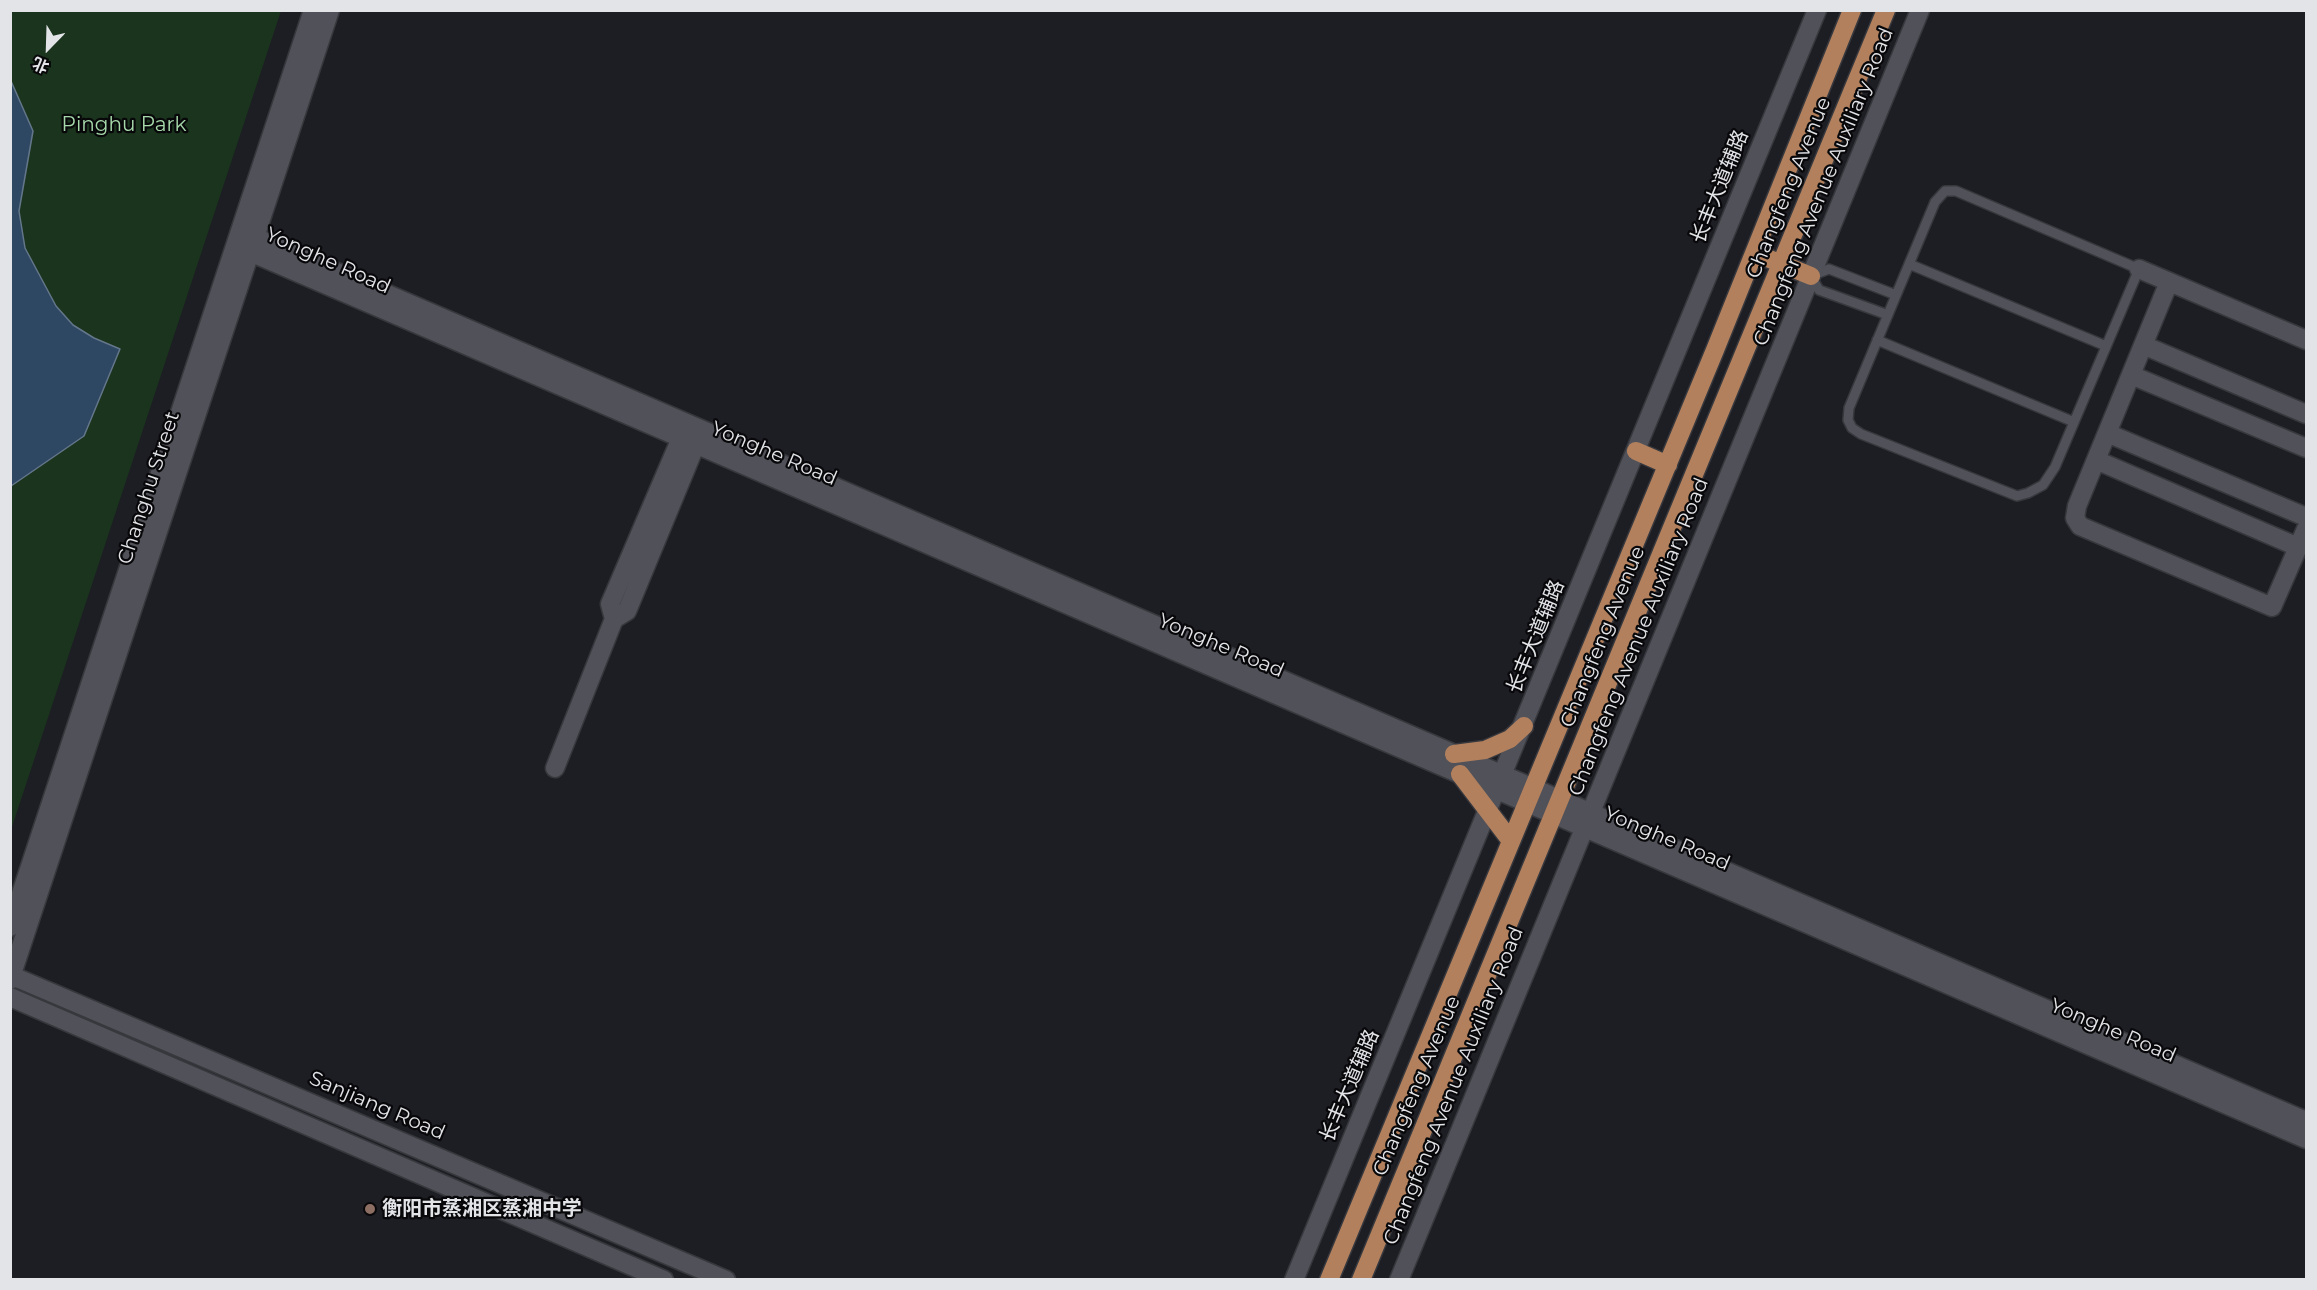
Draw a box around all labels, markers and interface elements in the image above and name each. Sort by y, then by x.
north arrow [18,18,78,78]
street label: Changfeng Avenue Auxiliary Road [1749,24,1899,350]
text: 北 [30,53,52,77]
street label: Changfeng Avenue [1742,94,1836,282]
park label: Pinghu Park [62,113,186,137]
street label: 长丰大道辅路 [1686,127,1754,247]
street label: Yonghe Road [262,223,394,299]
street label: Changhu Street [113,408,185,568]
street label: Yonghe Road [707,417,841,491]
street label: Changfeng Avenue Auxiliary Road [1564,474,1714,800]
street label: Changfeng Avenue [1556,543,1650,731]
street label: 长丰大道辅路 [1502,577,1570,697]
street label: Yonghe Road [1154,609,1288,683]
street label: Yonghe Road [1600,802,1734,876]
street label: Changfeng Avenue Auxiliary Road [1379,923,1529,1249]
street label: Changfeng Avenue [1368,992,1466,1180]
street label: Yonghe Road [2046,994,2180,1068]
street label: 长丰大道辅路 [1316,1026,1384,1146]
street label: Sanjiang Road [306,1067,448,1145]
place label: 衡阳市蒸湘区蒸湘中学 [382,1197,582,1221]
marker: 衡阳市蒸湘区蒸湘中学 [363,1202,377,1216]

